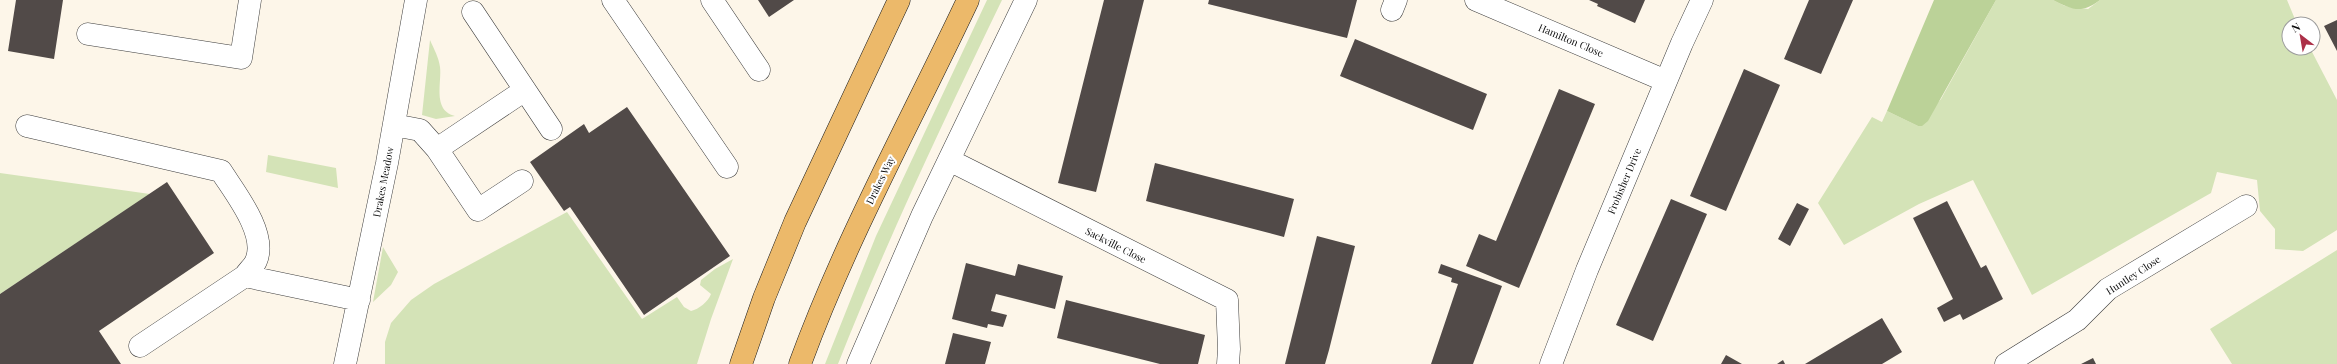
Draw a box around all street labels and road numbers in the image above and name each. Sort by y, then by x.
street label: Hamilton Close [1536,20,1606,60]
street label: Drakes Meadow [369,145,397,218]
street label: Frobisher Drive [1604,146,1644,216]
street label: Drakes Way [862,154,898,206]
street label: Sackville Close [1083,224,1149,266]
street label: Huntley Close [2103,252,2163,298]

